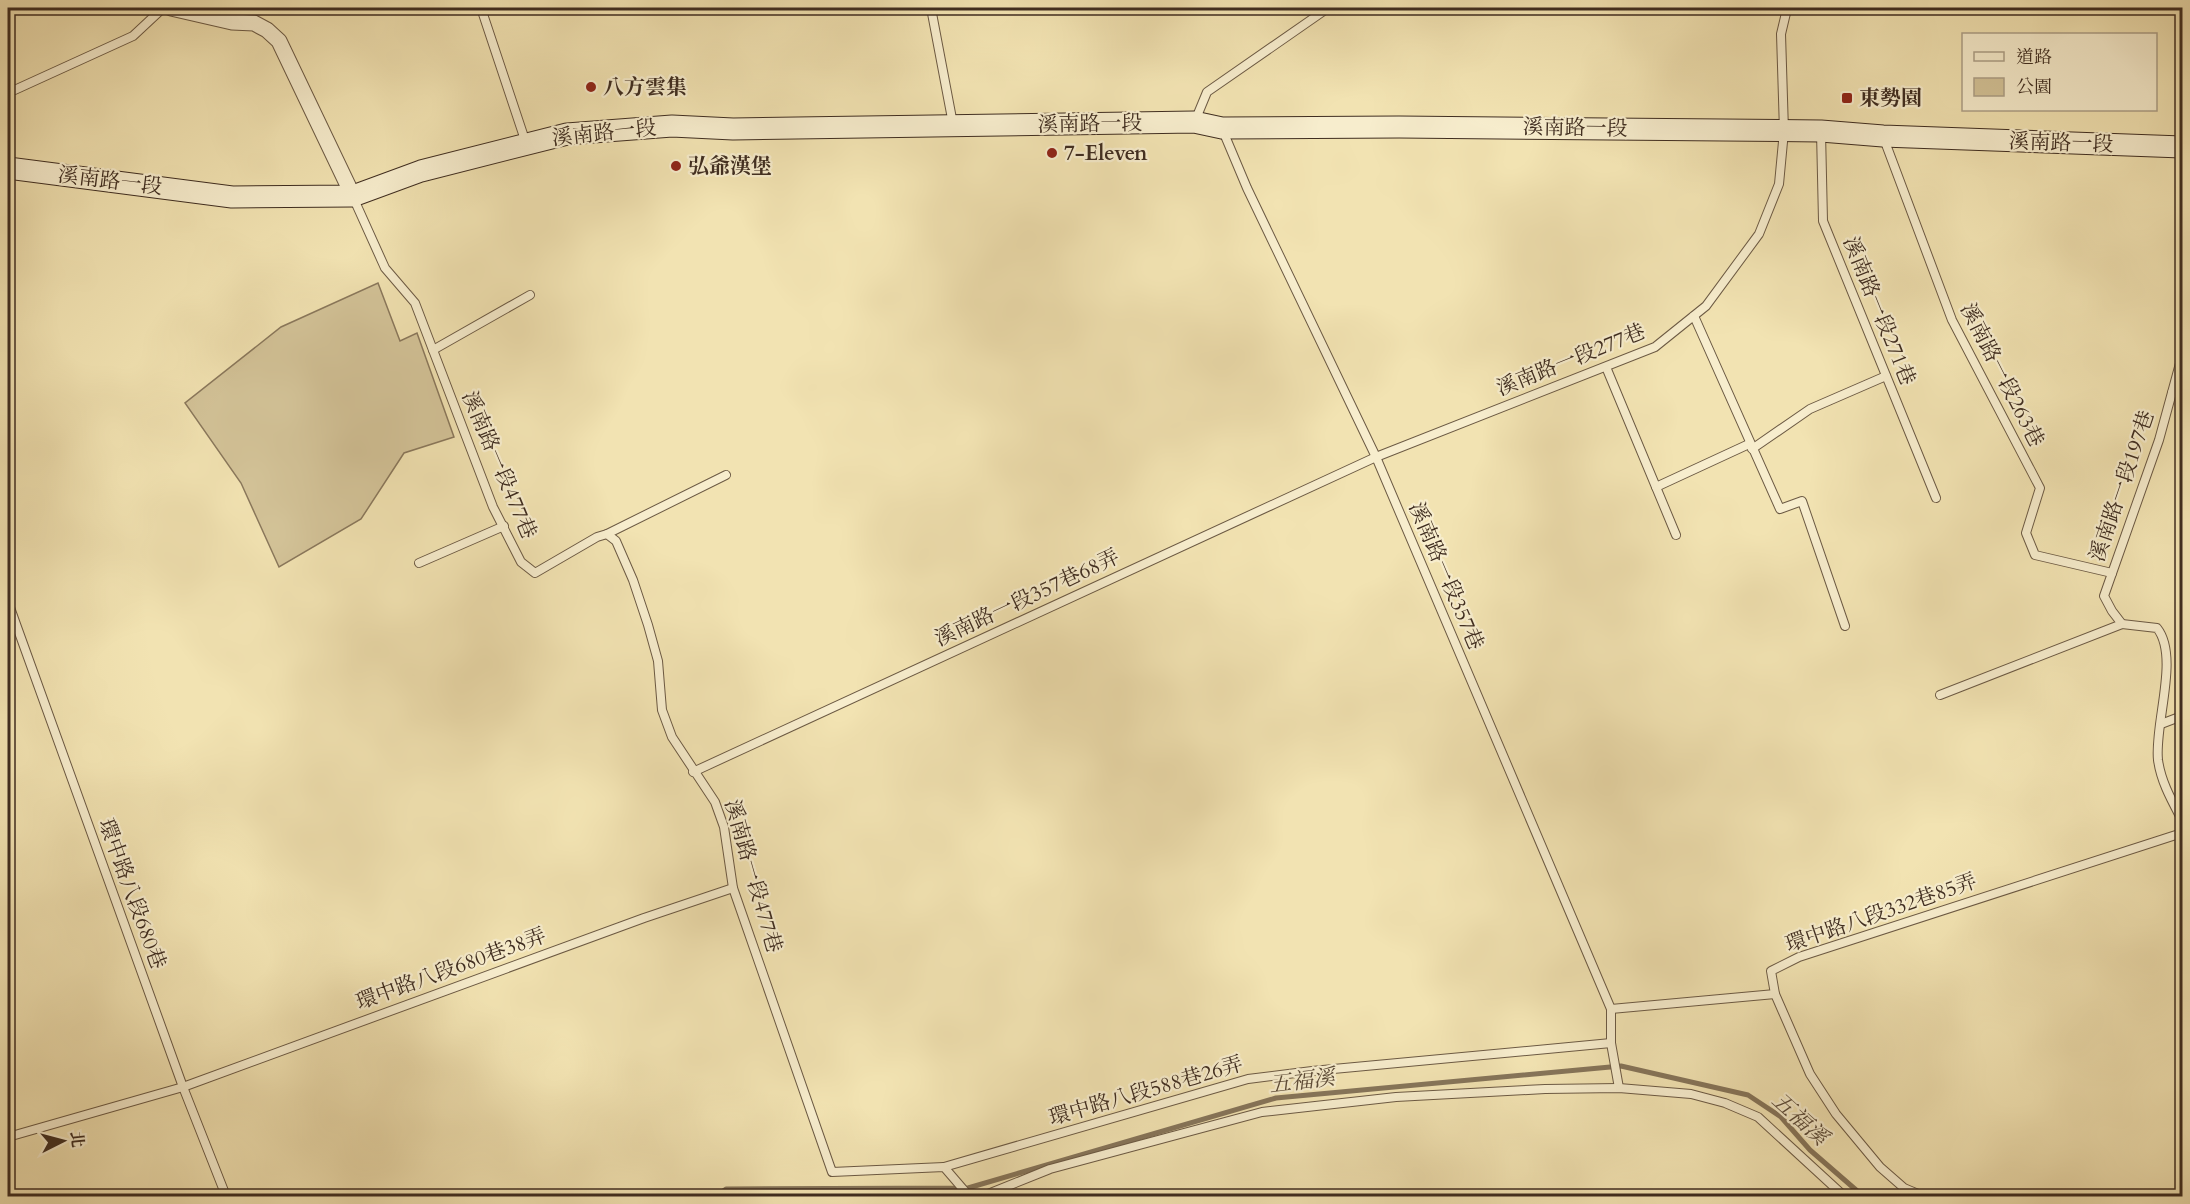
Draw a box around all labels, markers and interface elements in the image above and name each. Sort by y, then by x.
legend [1962,33,2157,111]
text: 道路 [2016,45,2052,70]
place label: 八方雲集 [603,73,687,102]
text: 公園 [2016,75,2052,100]
marker: 八方雲集 [584,80,598,94]
place label: 東勢園 [1859,84,1922,113]
marker: 東勢園 [1840,91,1854,105]
street label: 溪南路一段 [1037,109,1143,139]
street label: 溪南路一段 [550,113,658,153]
street label: 溪南路一段 [1522,113,1628,143]
street label: 溪南路一段 [2008,127,2114,159]
place label: 7-Eleven [1064,139,1148,168]
marker: 7-Eleven [1045,146,1059,160]
place label: 弘爺漢堡 [688,152,772,181]
marker: 弘爺漢堡 [669,159,683,173]
street label: 溪南路一段 [56,160,164,202]
street label: 溪南路一段271巷 [1836,232,1922,390]
street label: 溪南路一段263巷 [1953,298,2051,452]
street label: 溪南路一段277巷 [1492,317,1650,403]
street label: 溪南路一段477巷 [455,386,543,544]
street label: 溪南路一段197巷 [2083,406,2161,566]
street label: 溪南路一段357巷 [1402,497,1490,655]
street label: 溪南路一段357巷68弄 [930,542,1124,654]
street label: 溪南路一段477巷 [717,796,789,956]
street label: 環中路八段680巷 [91,815,173,973]
street label: 環中路八段332巷85弄 [1781,867,1981,959]
street label: 環中路八段680巷38弄 [352,921,550,1017]
street label: 環中路八段588巷26弄 [1046,1049,1246,1133]
water label: 五福溪 [1267,1062,1339,1100]
water label: 五福溪 [1765,1086,1836,1154]
north arrow [33,1111,93,1171]
text: 北 [65,1130,89,1149]

